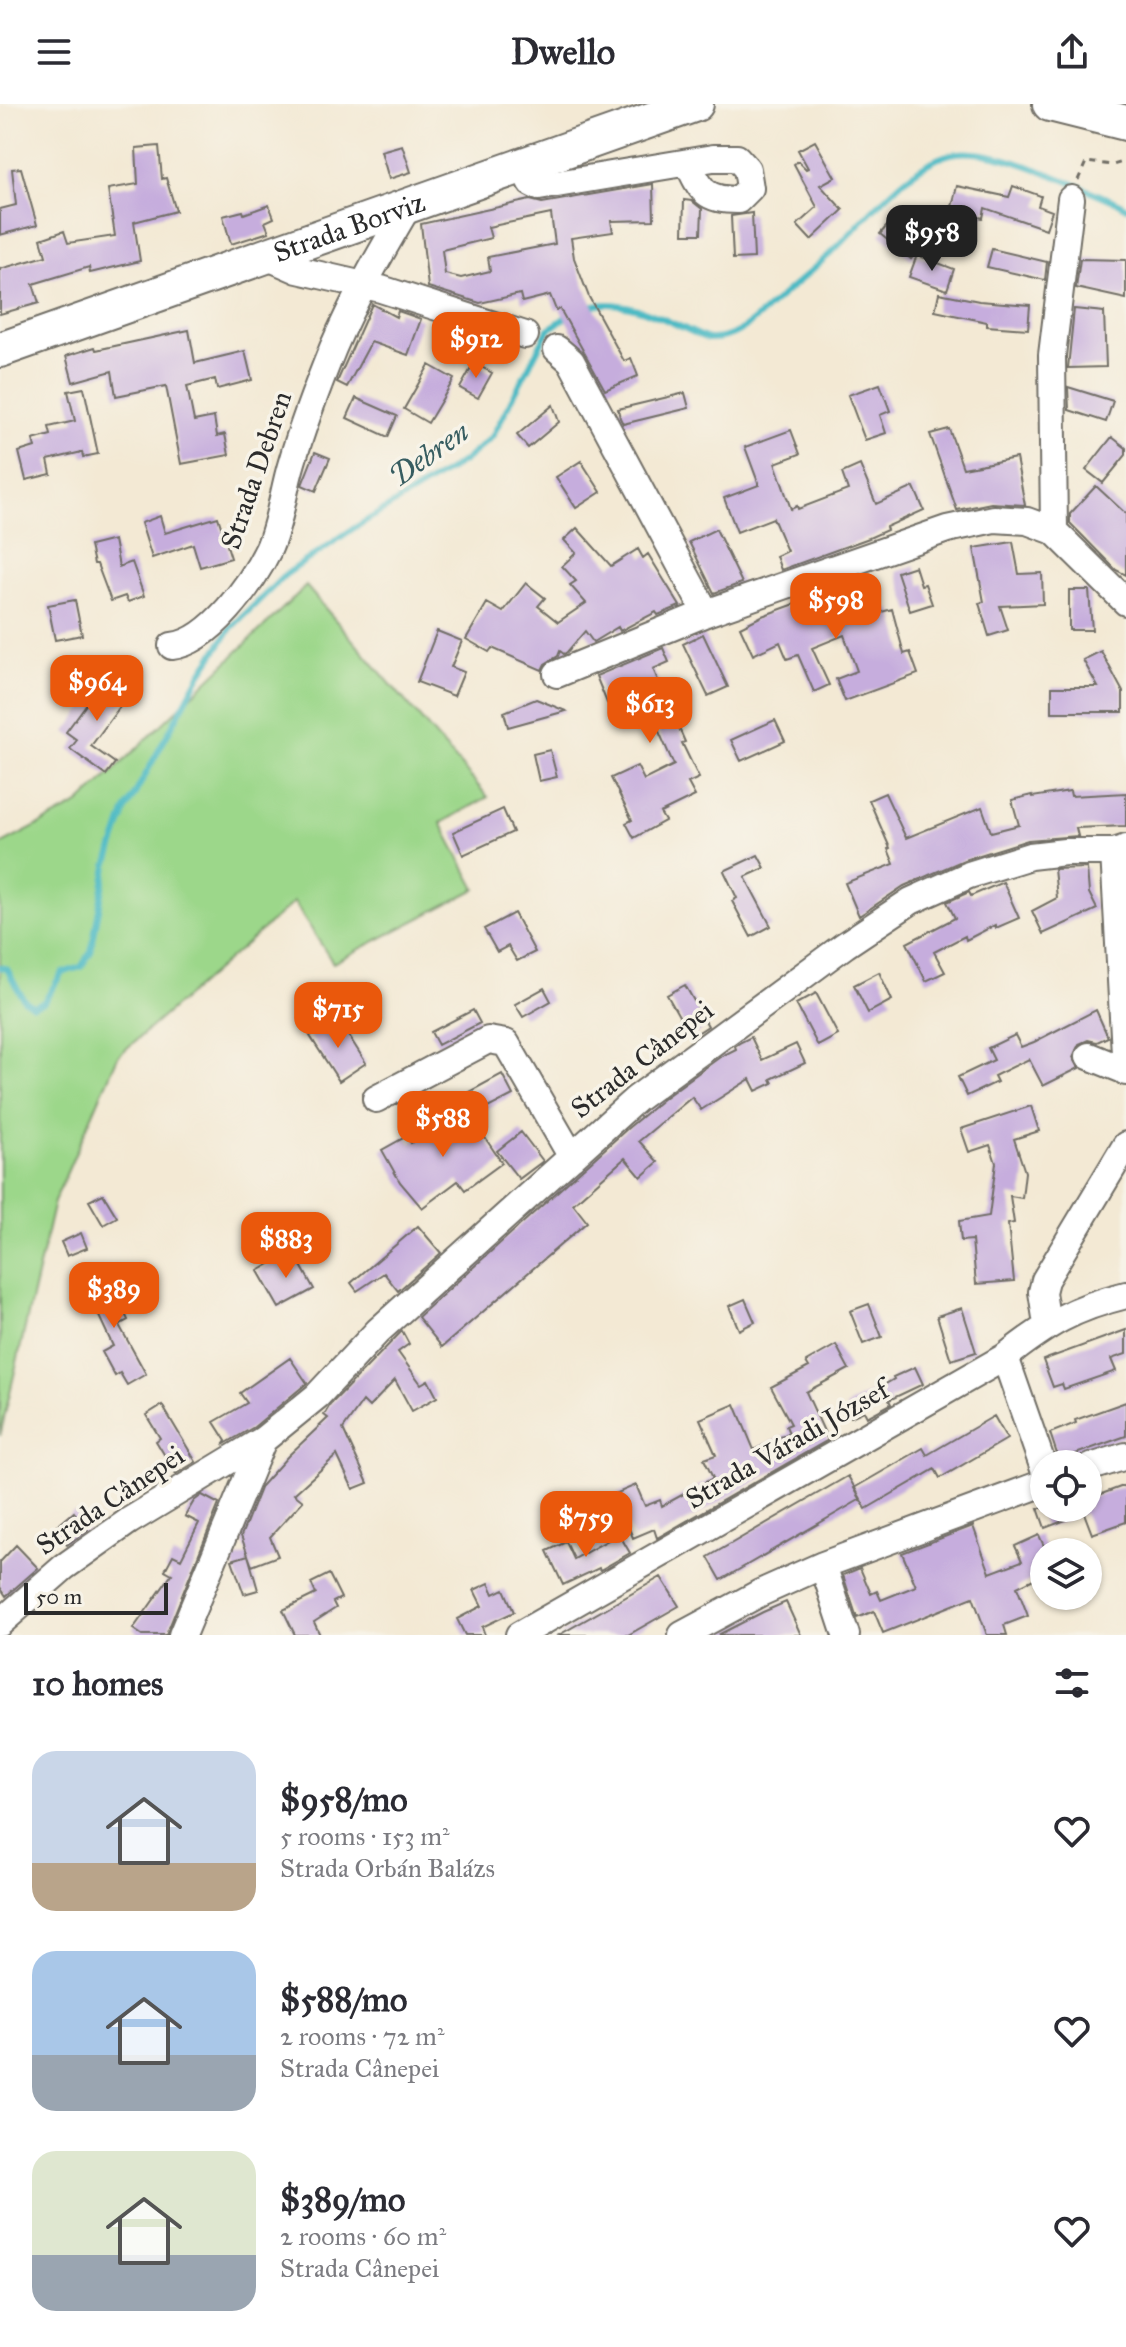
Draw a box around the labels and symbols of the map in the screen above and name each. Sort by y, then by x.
street label: Strada Borviz [268,184,429,270]
pin: $958 [885,205,979,273]
pin: $912 [429,312,523,380]
street label: Strada Debren [213,386,299,554]
water label: Debren [382,413,476,494]
pin: $598 [789,573,883,641]
pin: $964 [50,655,144,723]
pin: $613 [603,677,697,745]
pin: $715 [291,982,385,1050]
street label: Strada Cânepei [564,992,721,1126]
pin: $588 [396,1091,490,1159]
pin: $883 [239,1212,333,1280]
pin: $389 [67,1262,161,1330]
street label: Strada Váradi József [679,1369,899,1516]
street label: Strada Cânepei [29,1437,191,1562]
pin: $759 [539,1491,633,1559]
scale bar [24,1579,168,1615]

